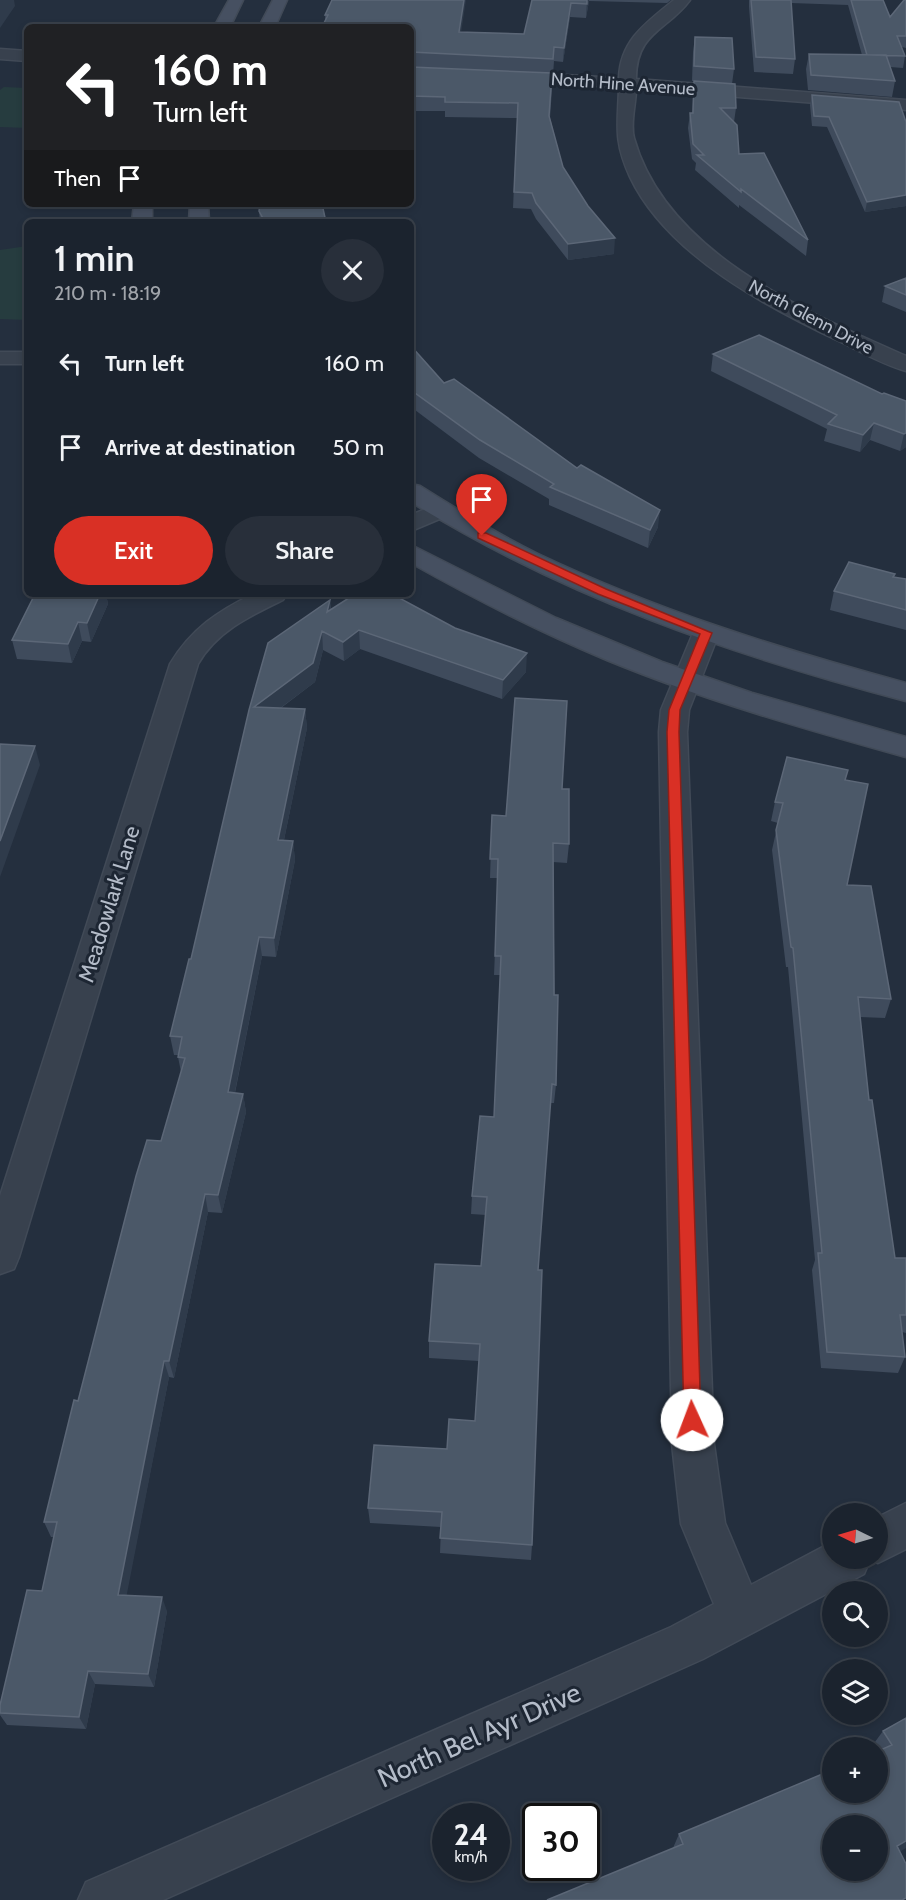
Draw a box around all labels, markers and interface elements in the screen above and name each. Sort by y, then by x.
text: 160 m [153,44,268,96]
icon: left [54,48,132,126]
street label: North Hine Avenue [550,68,696,100]
text: Turn left [153,96,247,129]
icon: arrive [113,162,146,195]
text: Then [54,165,101,192]
text: 1 min [54,236,134,280]
button: close [321,239,384,302]
street label: North Glenn Drive [745,275,877,359]
text: 210 m · 18:19 [54,281,161,305]
icon: left [54,347,87,380]
text: Turn left [105,350,184,377]
text: 160 m [325,350,384,377]
icon: arrive [54,431,87,464]
text: Arrive at destination [105,434,295,461]
text: 50 m [332,434,384,461]
pin [456,474,507,536]
icon: arrive [465,483,498,516]
button: Exit [54,516,213,585]
button: Share [225,516,384,585]
street label: Meadowlark Lane [72,822,146,986]
position arrow [660,1388,724,1452]
north arrow [822,1503,888,1569]
map controls [822,1503,888,1881]
button: search [822,1581,888,1647]
button: layers [822,1659,888,1725]
street label: North Bel Ayr Drive [372,1675,586,1795]
button: + [822,1737,888,1803]
speed limit sign: 30 [522,1803,600,1881]
button: − [822,1815,888,1881]
text: 24 [454,1816,488,1853]
text: km/h [455,1848,487,1866]

